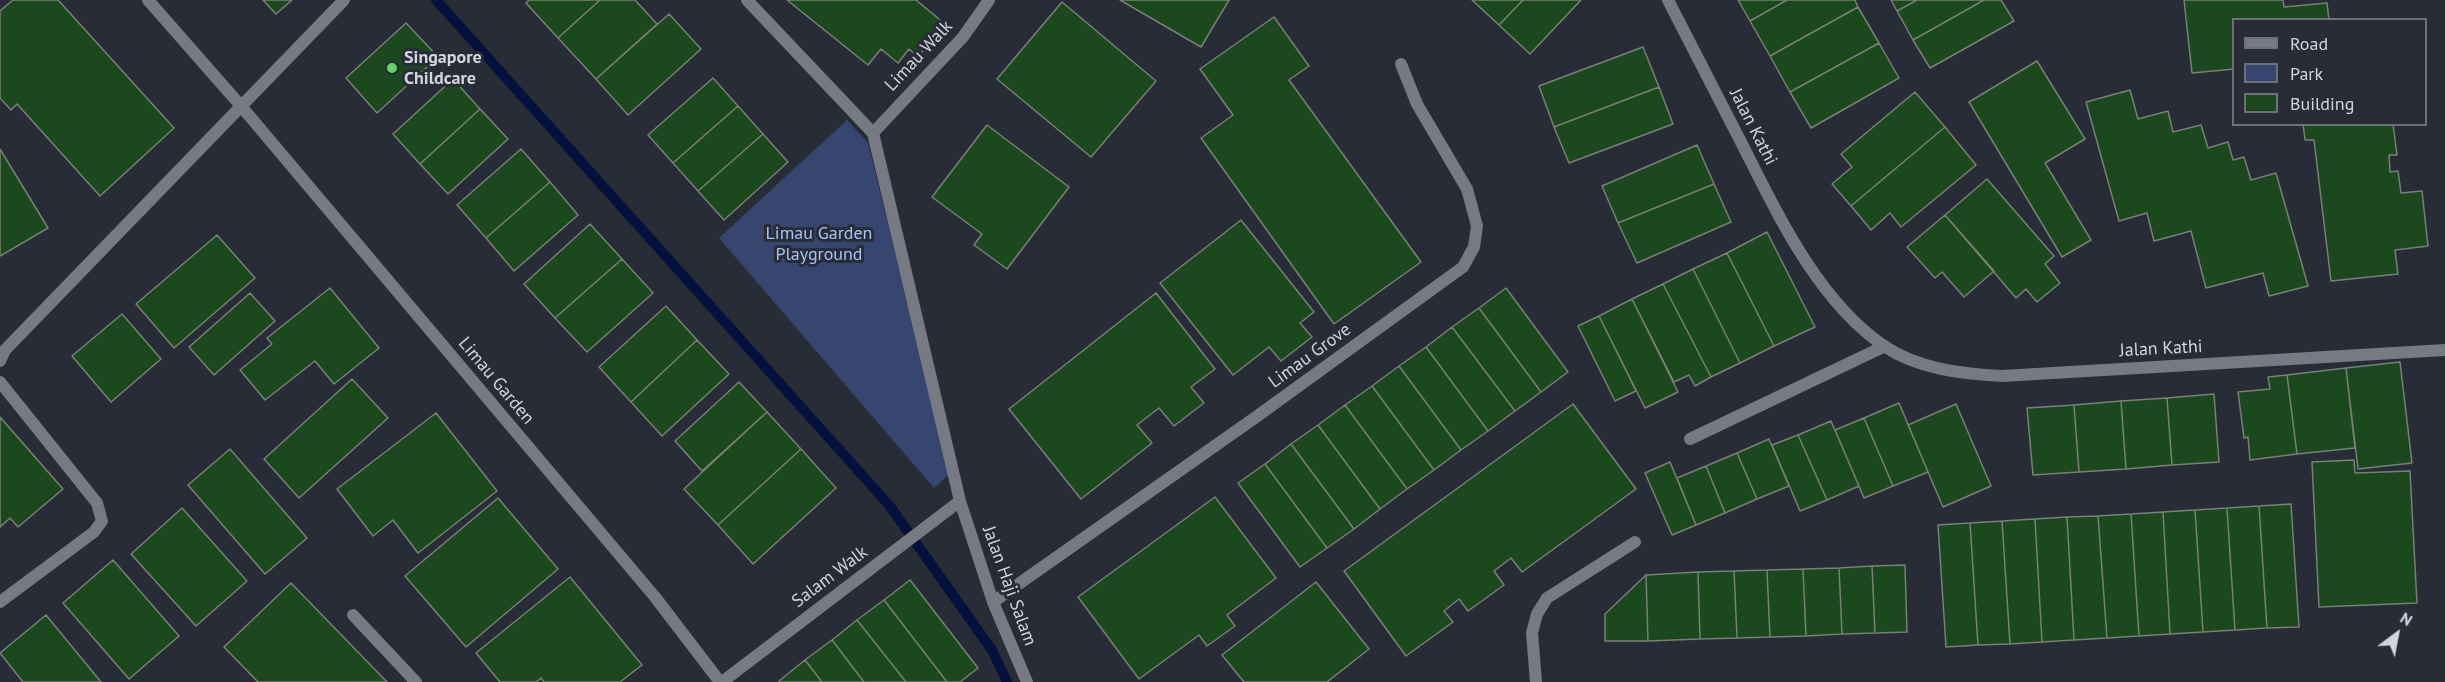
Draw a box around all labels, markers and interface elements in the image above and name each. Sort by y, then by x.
street label: Limau Walk [881,16,957,96]
legend [2232,18,2427,126]
text: Road [2290,32,2328,55]
place label: Singapore Childcare [404,47,482,90]
marker: Singapore Childcare [385,61,399,75]
text: Park [2290,62,2323,85]
street label: Jalan Kathi [1724,85,1782,169]
text: Building [2290,92,2354,115]
park label: Limau Garden Playground [766,223,872,266]
street label: Limau Grove [1265,319,1355,393]
street label: Limau Garden [453,333,539,429]
street label: Jalan Kathi [2119,336,2203,362]
street label: Jalan Haji Salam [977,523,1041,649]
street label: Salam Walk [788,542,872,612]
north arrow [2367,604,2427,664]
text: N [2397,607,2416,630]

